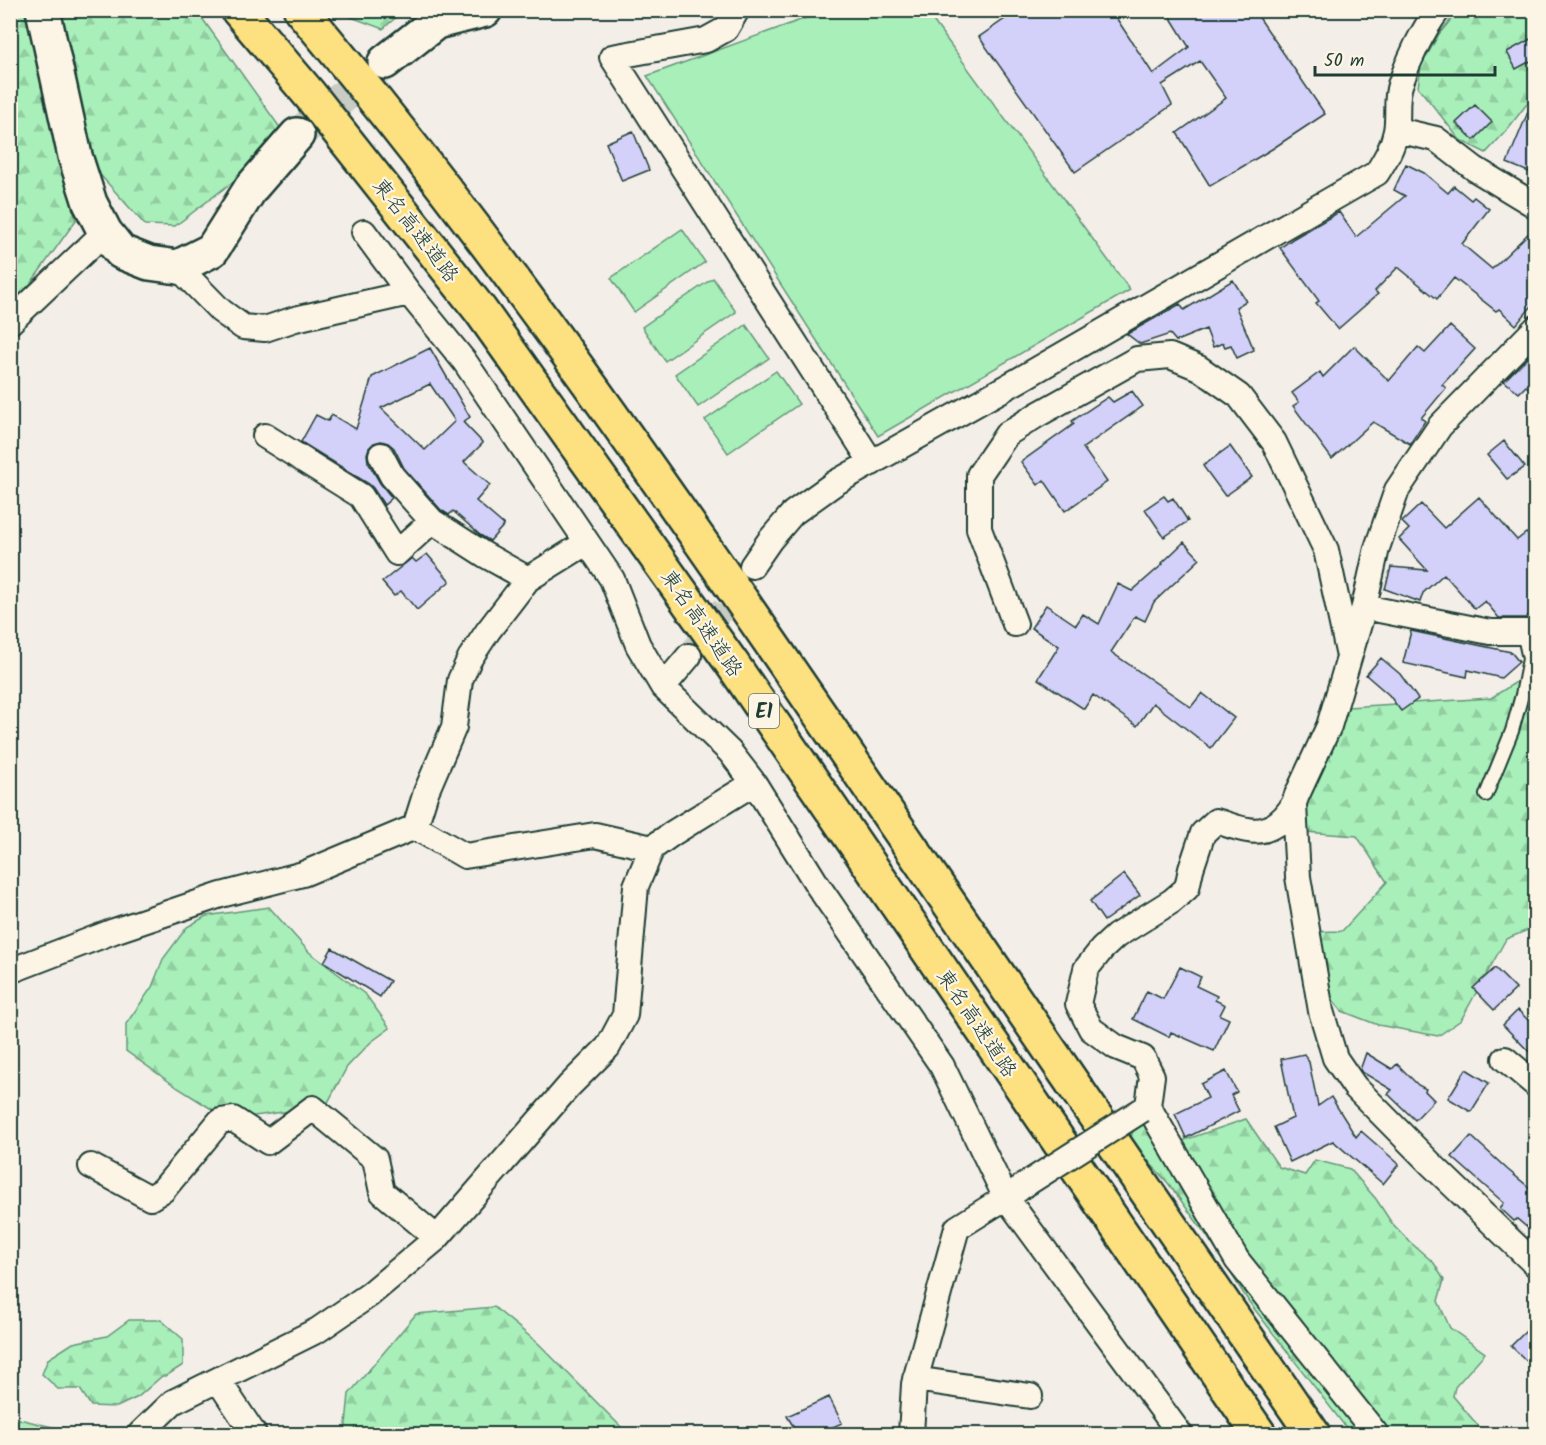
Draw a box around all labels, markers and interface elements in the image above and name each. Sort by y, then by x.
scale bar [1315,39,1495,77]
text: 50 m [1324,47,1364,76]
street label: 東名高速道路 [363,171,467,291]
street label: 東名高速道路 [651,563,750,685]
road number: E1 [749,694,779,728]
street label: 東名高速道路 [927,962,1025,1085]

